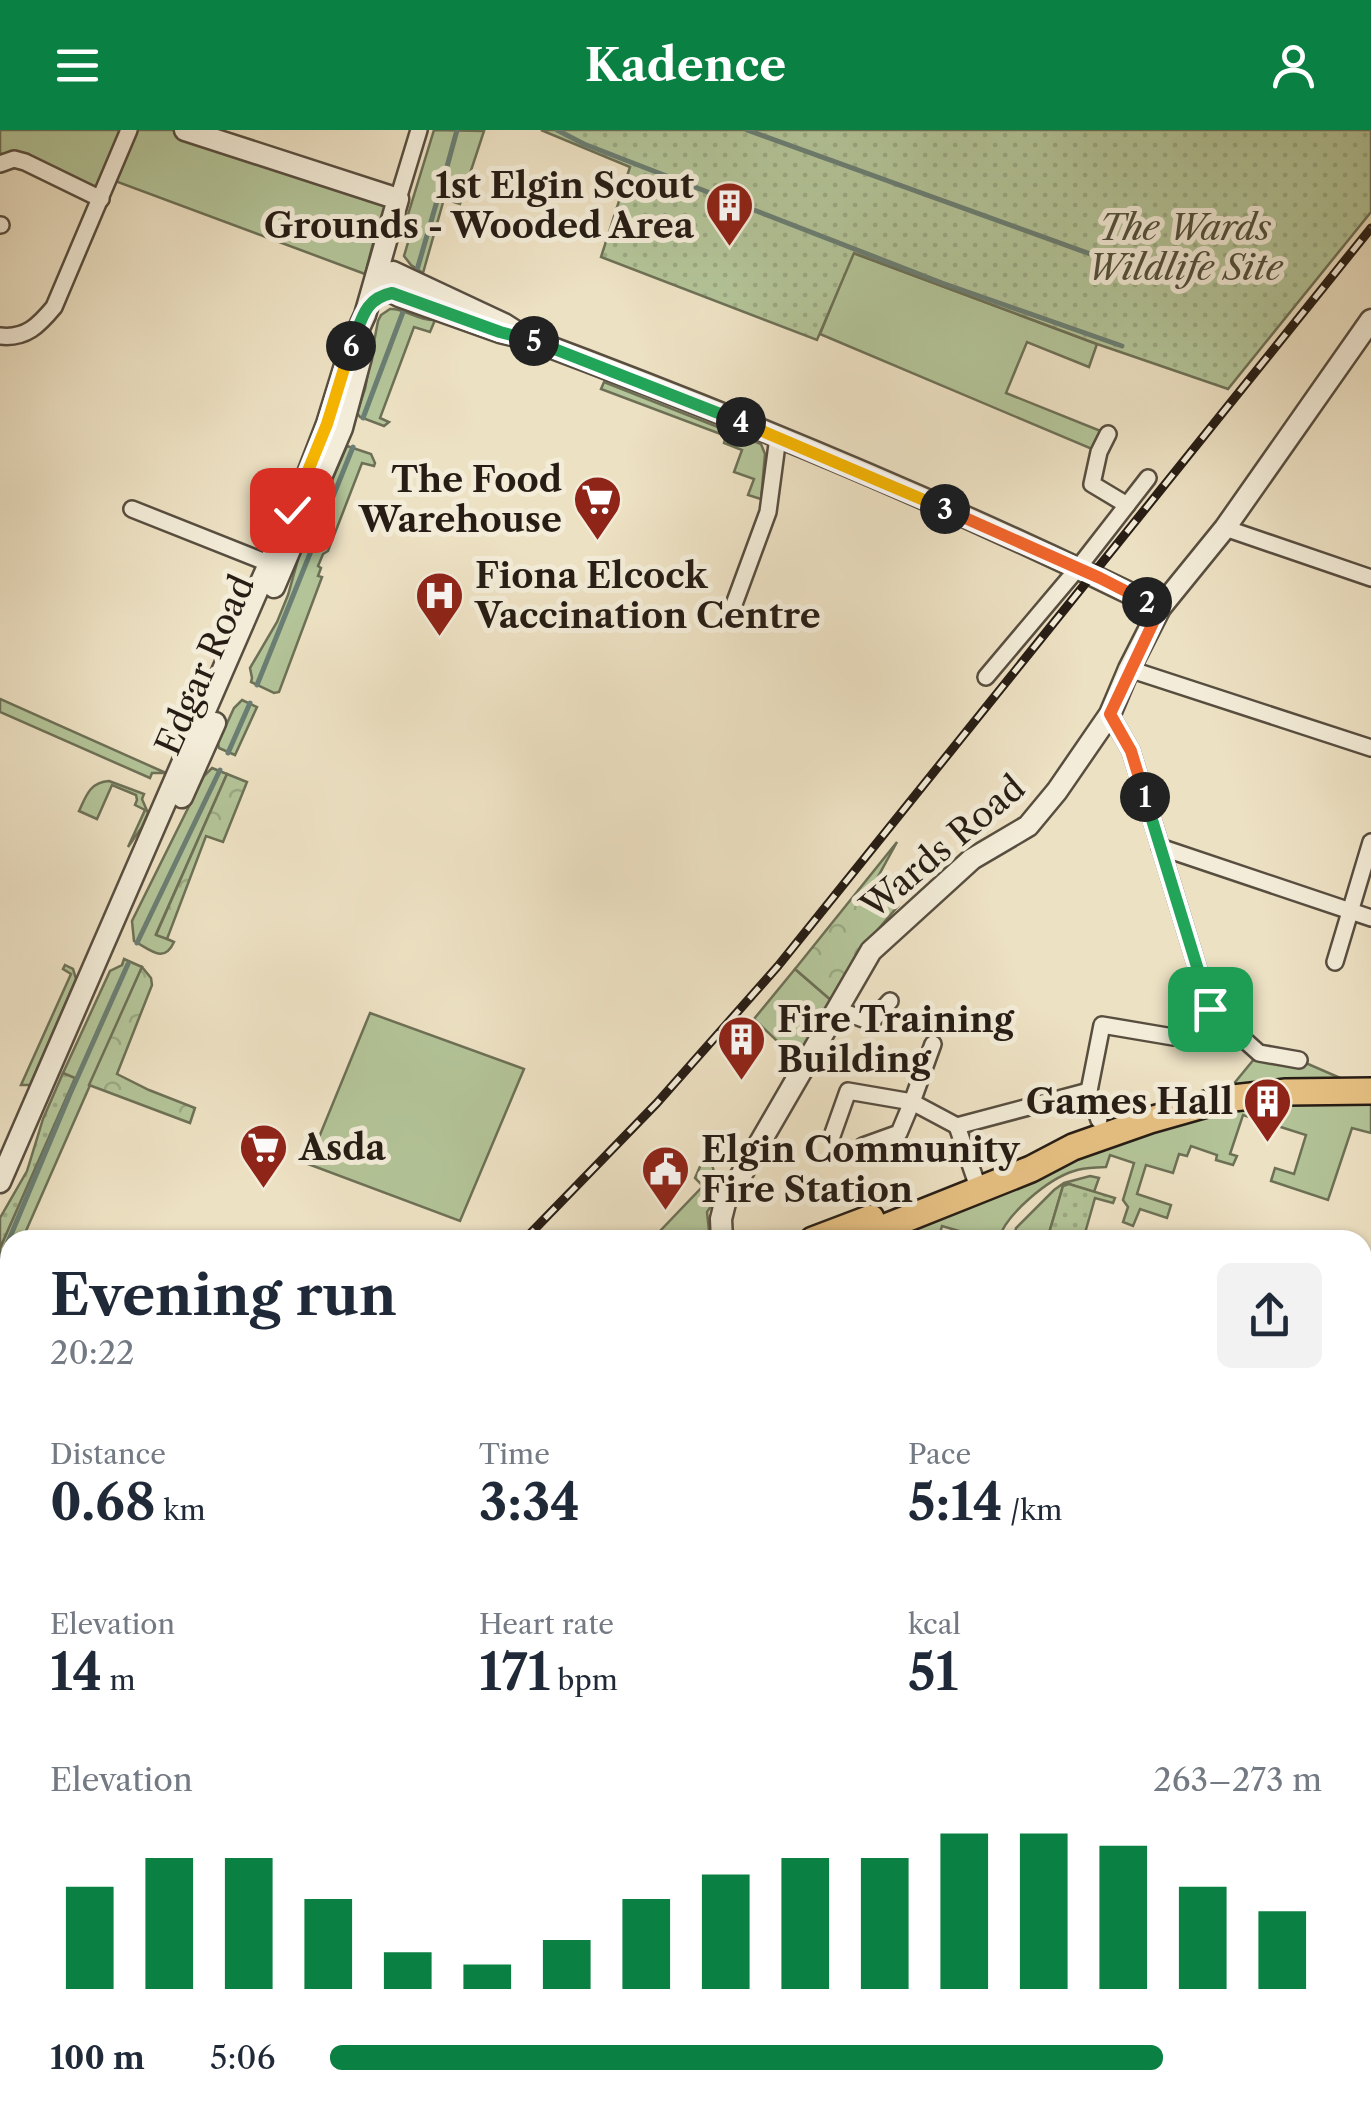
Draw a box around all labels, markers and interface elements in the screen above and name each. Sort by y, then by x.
text: Kadence [585,37,786,93]
icon: menu [50,38,105,93]
icon: person [1266,38,1321,93]
place label: 1st Elgin Scout Grounds - Wooded Area [264,164,695,247]
building icon: 1st Elgin Scout Grounds - Wooded Area [703,180,755,248]
park label: The Wards Wildlife Site [1087,206,1284,289]
pin: 5 [509,316,559,366]
pin: 6 [326,321,376,371]
text: 5 [526,324,542,358]
text: 6 [343,329,359,363]
pin: 4 [716,397,766,447]
text: 4 [733,405,749,439]
place label: The Food Warehouse [358,458,562,541]
pin [250,468,335,553]
supermarket icon: The Food Warehouse [571,474,623,542]
icon: check [265,483,320,538]
pin: 3 [920,484,970,534]
text: 3 [937,492,953,526]
place label: Fiona Elcock Vaccination Centre [474,554,821,637]
street label: Edgar Road [146,568,263,761]
hospital icon: Fiona Elcock Vaccination Centre [414,570,466,638]
pin: 2 [1122,577,1172,627]
text: 2 [1139,585,1155,619]
street label: Wards Road [851,766,1033,928]
pin: 1 [1120,772,1170,822]
text: 1 [1139,780,1151,814]
pin [1168,967,1253,1052]
icon: arrive [1183,982,1238,1037]
place label: Fire Training Building [777,998,1015,1081]
building icon: Fire Training Building [716,1014,768,1082]
building icon: Games Hall [1242,1076,1294,1144]
place label: Games Hall [1026,1080,1233,1123]
supermarket icon: Asda [238,1122,290,1190]
place label: Asda [298,1126,387,1169]
place label: Elgin Community Fire Station [701,1128,1021,1211]
public building icon: Elgin Community Fire Station [640,1144,692,1212]
text: Evening run [50,1262,397,1329]
button: share [1217,1263,1322,1368]
text: 20:22 [50,1333,134,1372]
text: Distance [50,1437,166,1471]
text: Time [479,1437,550,1471]
text: Pace [908,1437,971,1471]
text: 0.68 [50,1471,156,1533]
text: 3:34 [479,1471,580,1533]
text: 5:14 [908,1471,1003,1533]
text: km [156,1493,205,1527]
text: /km [1003,1493,1062,1527]
text: Elevation [50,1607,175,1641]
text: Heart rate [479,1607,614,1641]
text: kcal [908,1607,961,1641]
text: 14 [50,1641,102,1703]
text: 171 [479,1641,550,1703]
text: 51 [908,1641,958,1703]
text: m [102,1663,136,1697]
text: bpm [550,1663,618,1697]
text: Elevation [50,1760,193,1799]
text: 263–273 m [1153,1760,1322,1799]
text: 100 m [50,2038,145,2077]
text: 5:06 [210,2038,275,2077]

